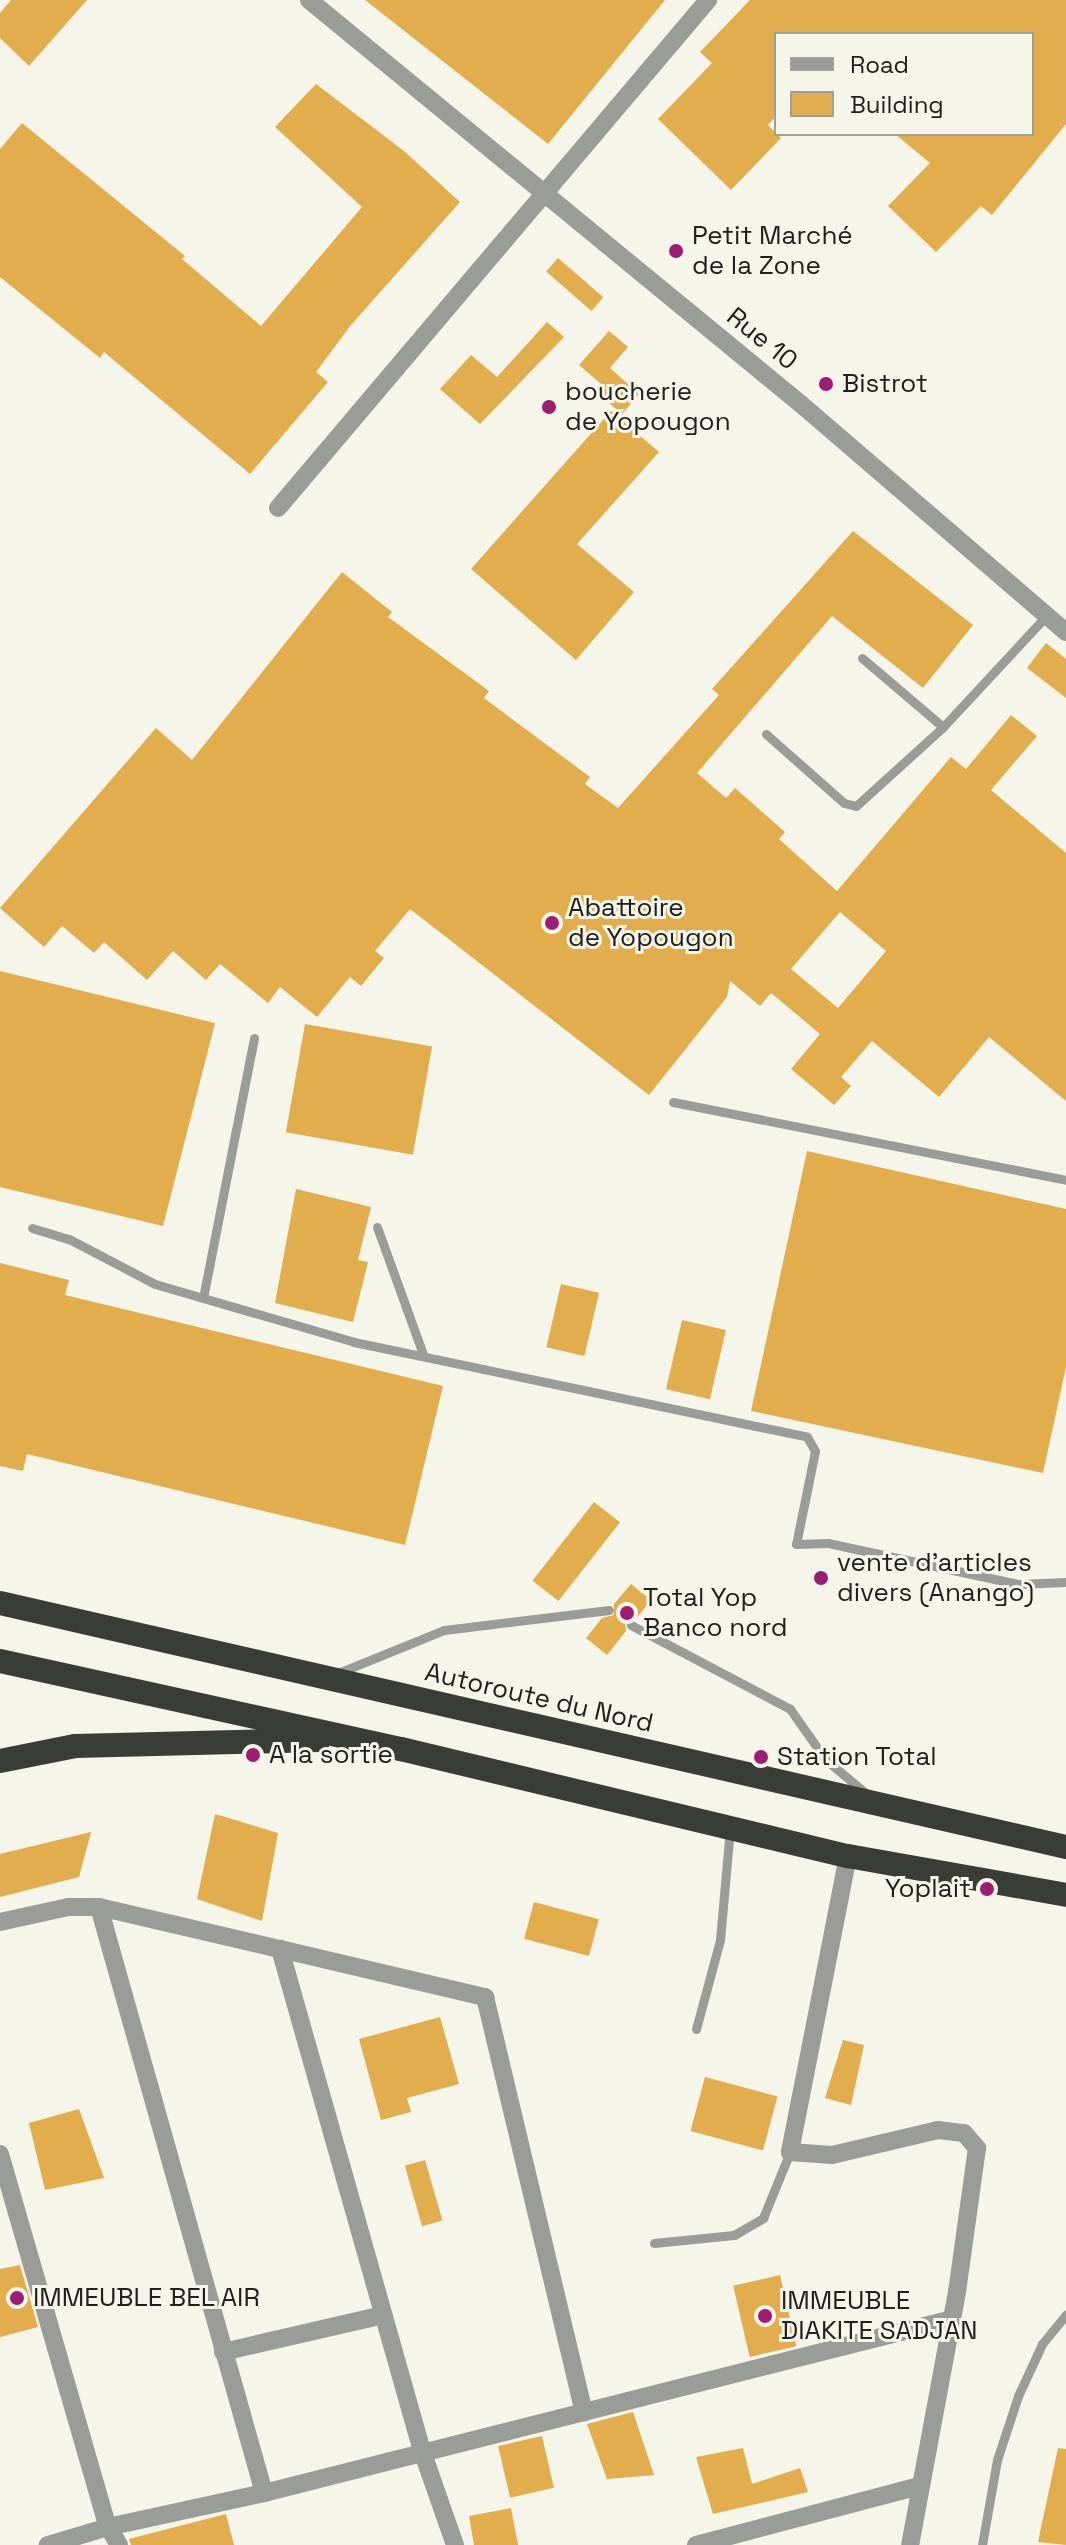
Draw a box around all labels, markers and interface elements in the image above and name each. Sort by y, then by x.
legend [774,32,1034,136]
text: Road [850,49,909,80]
text: Building [850,89,944,120]
place label: Petit Marché de la Zone [692,220,853,282]
marker: Petit Marché de la Zone [667,242,685,260]
street label: Rue 10 [720,301,804,377]
place label: Bistrot [842,368,928,400]
marker: Bistrot [817,375,835,393]
place label: boucherie de Yopougon [565,376,731,438]
marker: boucherie de Yopougon [540,398,558,416]
place label: Abattoire de Yopougon [568,892,734,954]
marker: Abattoire de Yopougon [543,914,561,932]
place label: vente d'articles divers (Anango) [837,1547,1034,1608]
marker: vente d'articles divers (Anango) [812,1569,830,1587]
place label: Total Yop Banco nord [643,1582,787,1644]
marker: Total Yop Banco nord [618,1604,636,1622]
street label: Autoroute du Nord [422,1657,656,1739]
place label: A la sortie [269,1739,393,1771]
place label: Station Total [777,1741,937,1773]
marker: A la sortie [244,1746,262,1764]
marker: Station Total [752,1748,770,1766]
place label: Yoplait [885,1873,971,1905]
marker: Yoplait [978,1880,996,1898]
place label: IMMEUBLE BEL AIR [33,2282,261,2314]
place label: IMMEUBLE DIAKITE SADJAN [781,2285,978,2346]
marker: IMMEUBLE BEL AIR [8,2289,26,2307]
marker: IMMEUBLE DIAKITE SADJAN [756,2307,774,2325]

